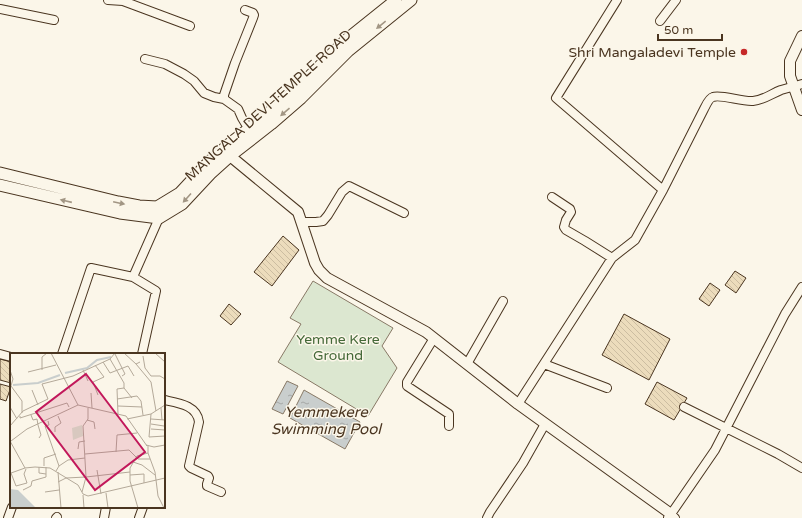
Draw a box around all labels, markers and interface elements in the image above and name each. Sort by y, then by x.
scale bar [658,16,722,42]
one-way arrow [375,20,386,29]
text: 50 m [664,23,693,37]
street label: MANGALA DEVI TEMPLE ROAD [182,26,355,185]
place label: Shri Mangaladevi Temple [569,44,736,61]
marker: Shri Mangaladevi Temple [739,47,749,57]
one-way arrow [279,108,290,117]
one-way arrow [183,193,192,203]
one-way arrow [60,197,72,203]
one-way arrow [113,200,126,206]
park label: Yemme Kere Ground [296,331,380,364]
inset map [10,353,165,508]
water label: Yemmekere Swimming Pool [271,403,383,438]

